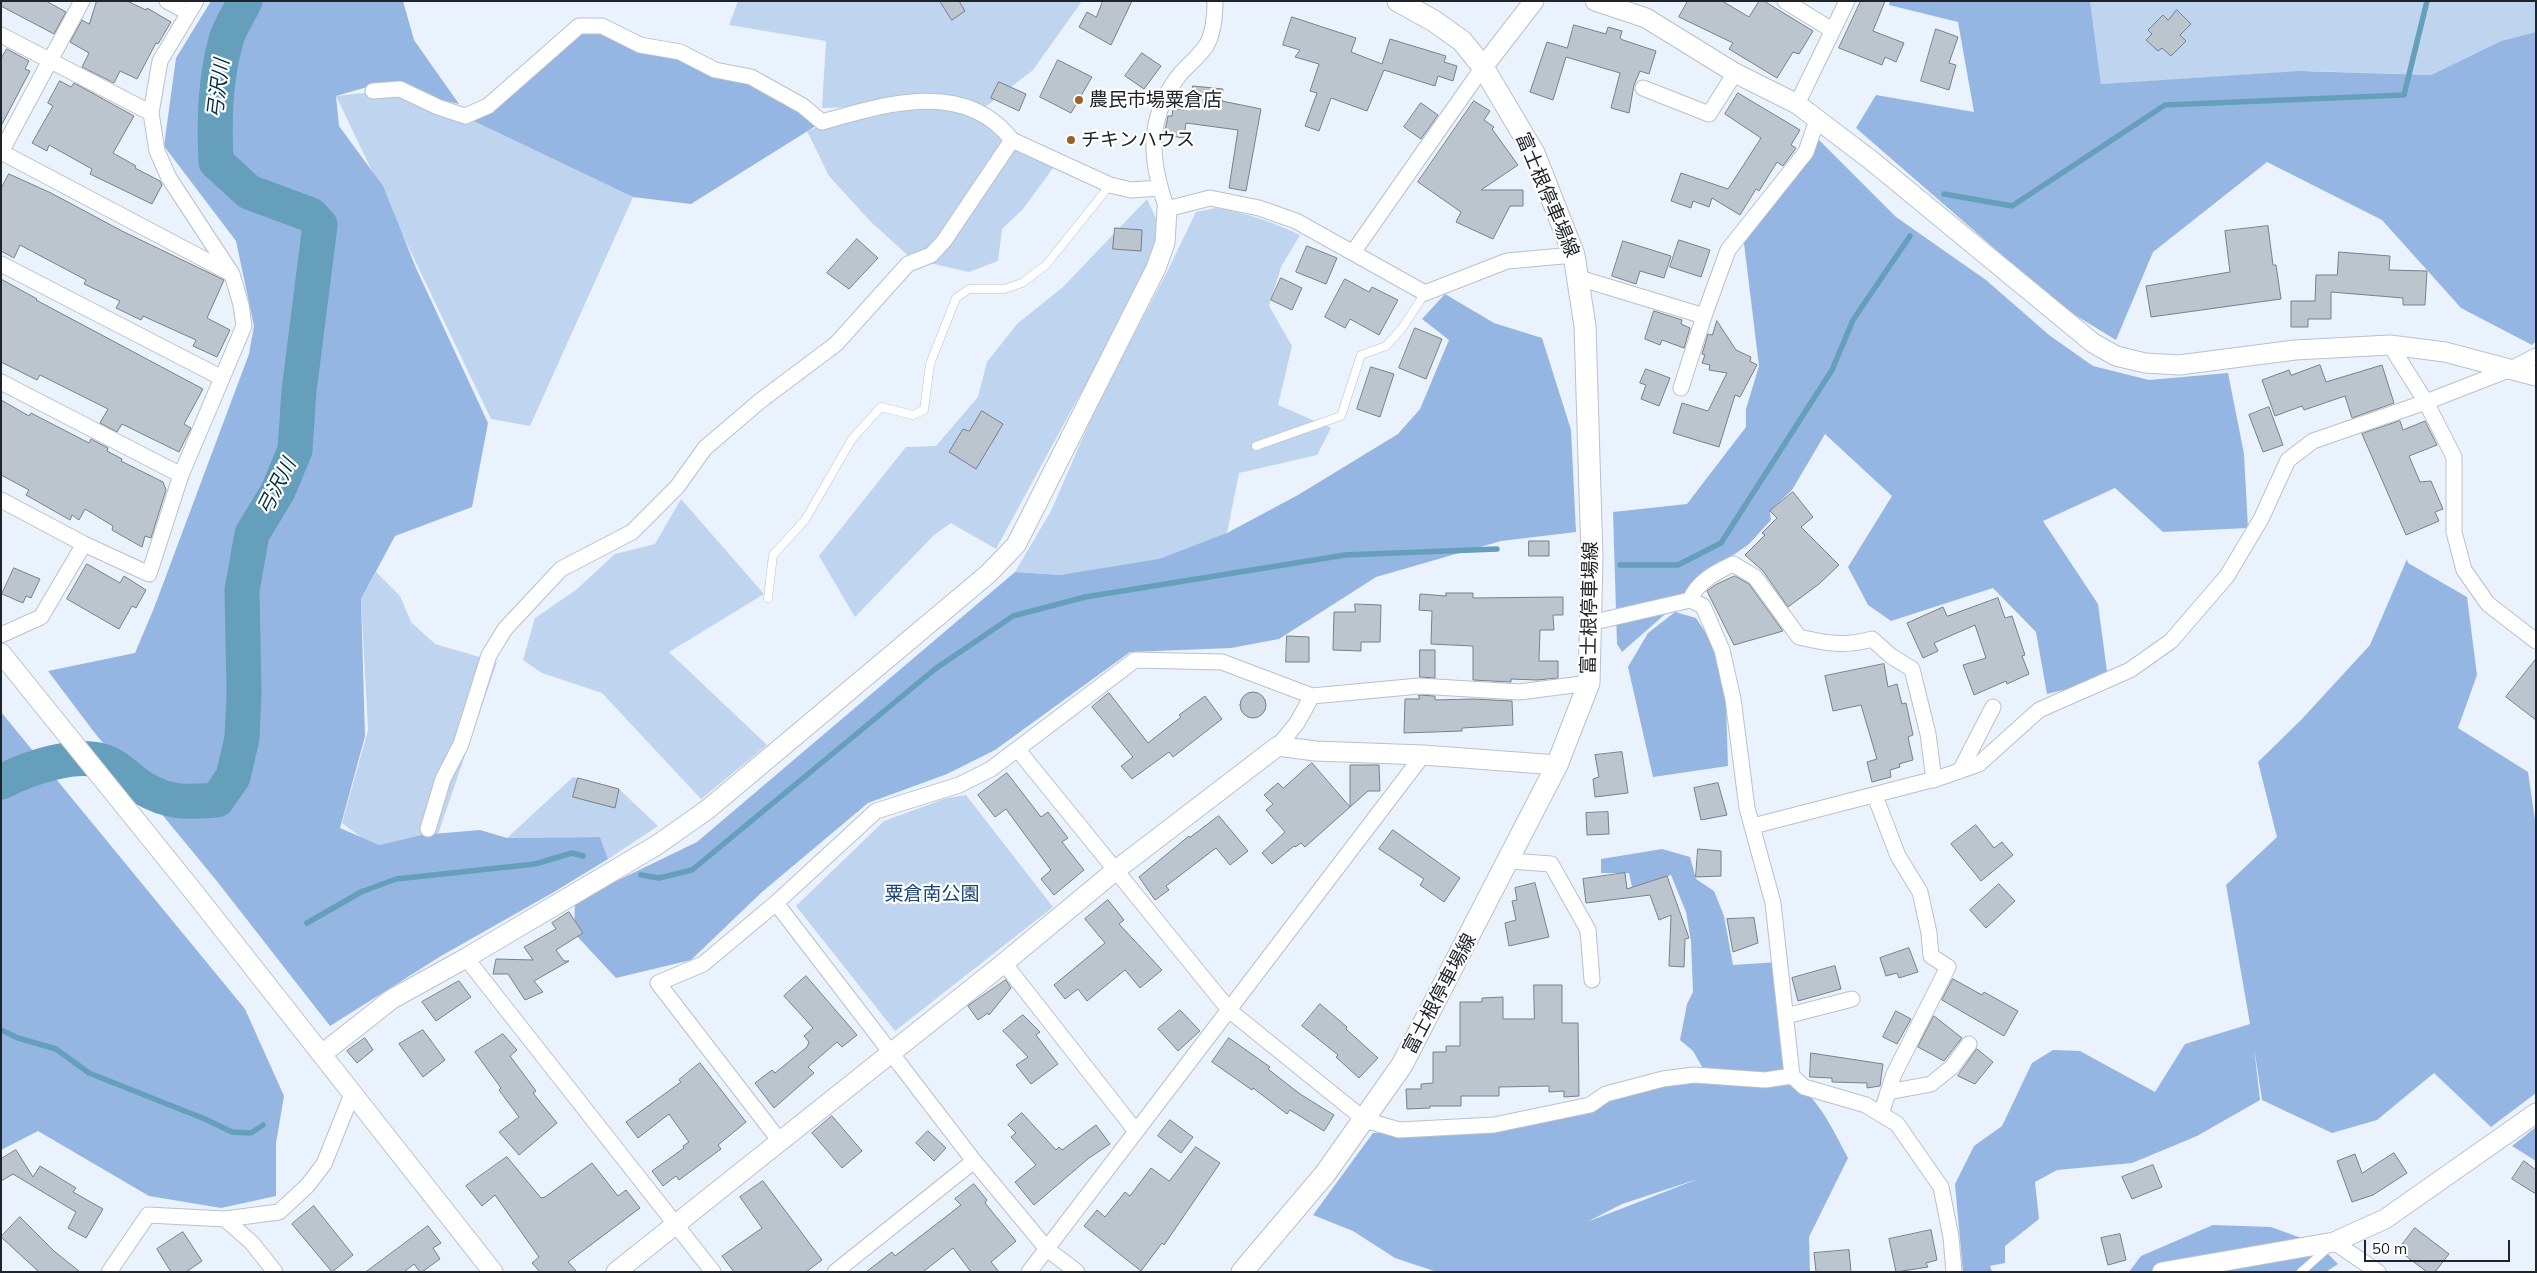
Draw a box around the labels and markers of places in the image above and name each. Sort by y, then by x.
place label: 農民市場粟倉店 [1089,89,1222,111]
marker: 農民市場粟倉店 [1073,94,1085,106]
place label: チキンハウス [1081,129,1195,151]
marker: チキンハウス [1065,134,1077,146]

